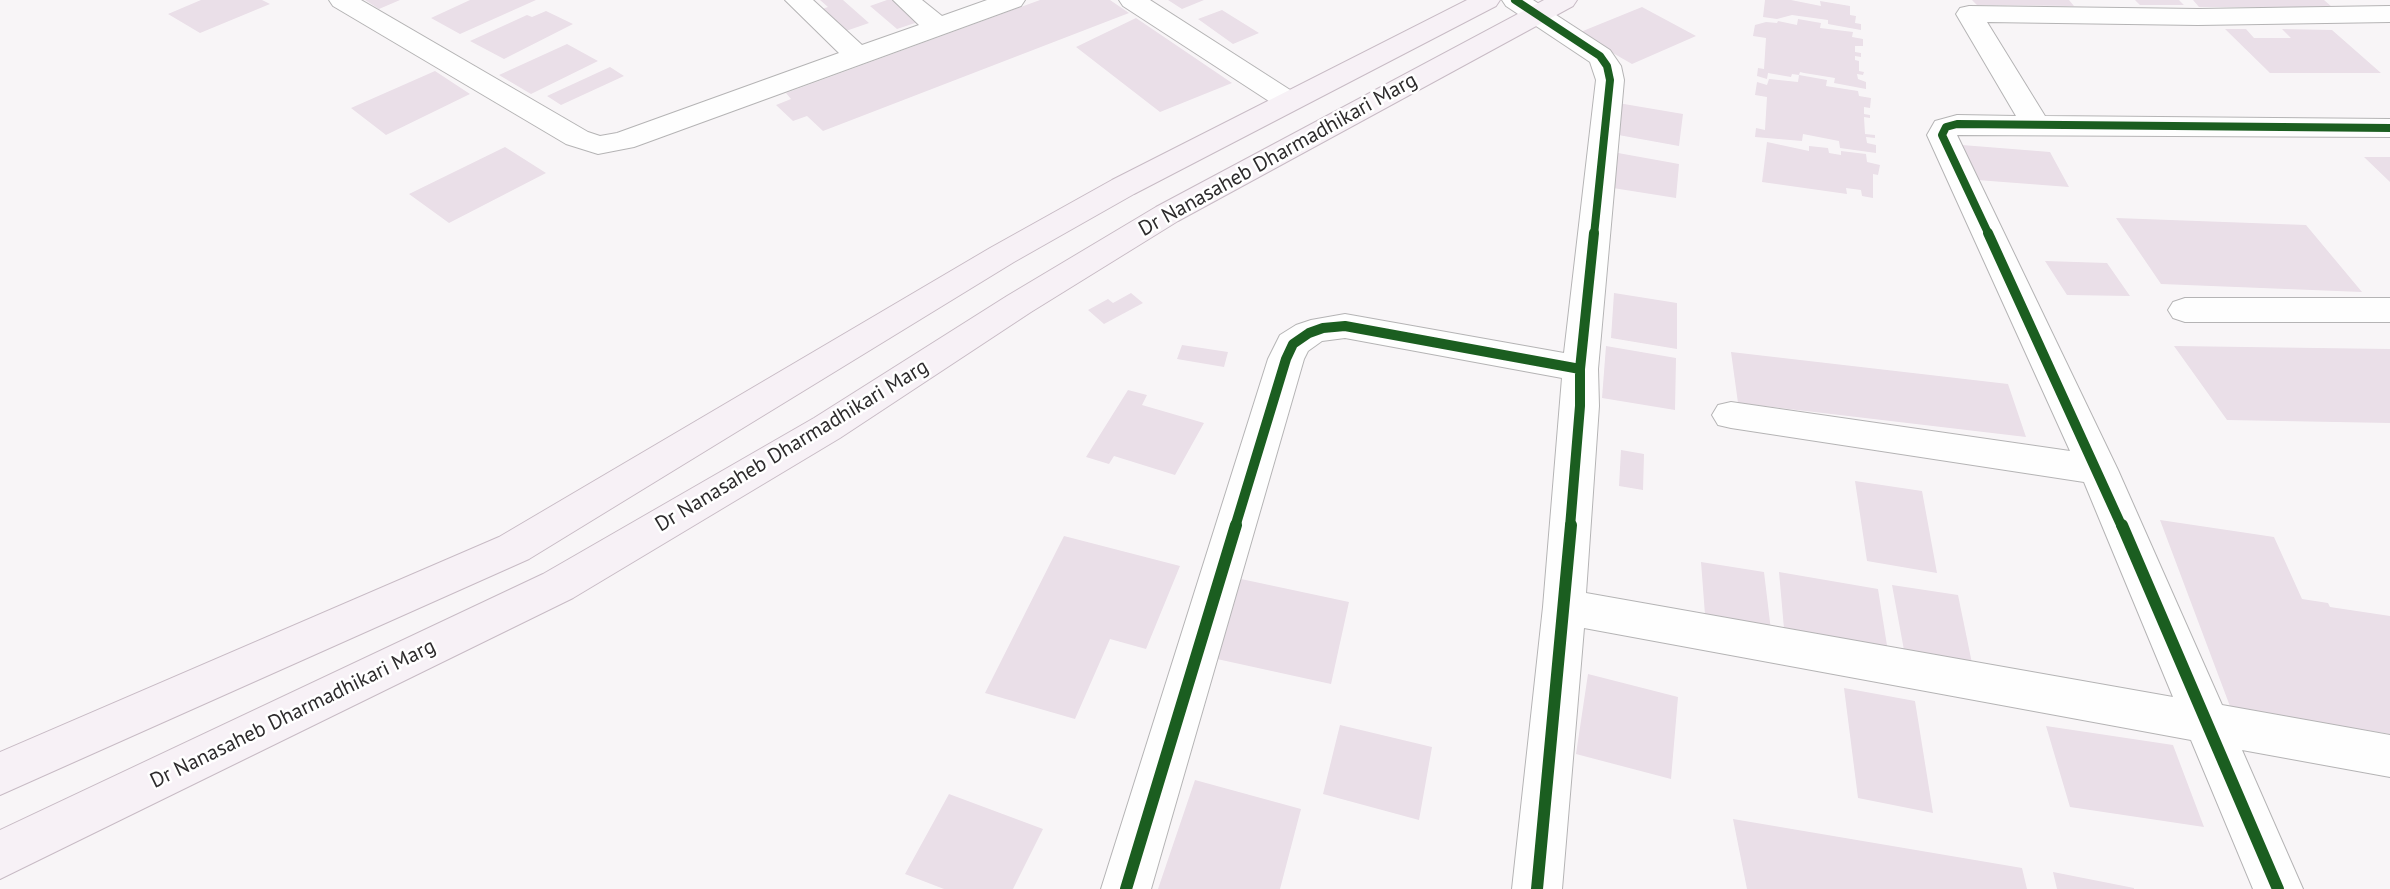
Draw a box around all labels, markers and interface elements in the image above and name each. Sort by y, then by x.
street label: Dr Nanasaheb Dharmadhikari Marg [1134,68,1422,242]
street label: Dr Nanasaheb Dharmadhikari Marg [651,354,933,538]
street label: Dr Nanasaheb Dharmadhikari Marg [146,634,440,794]

